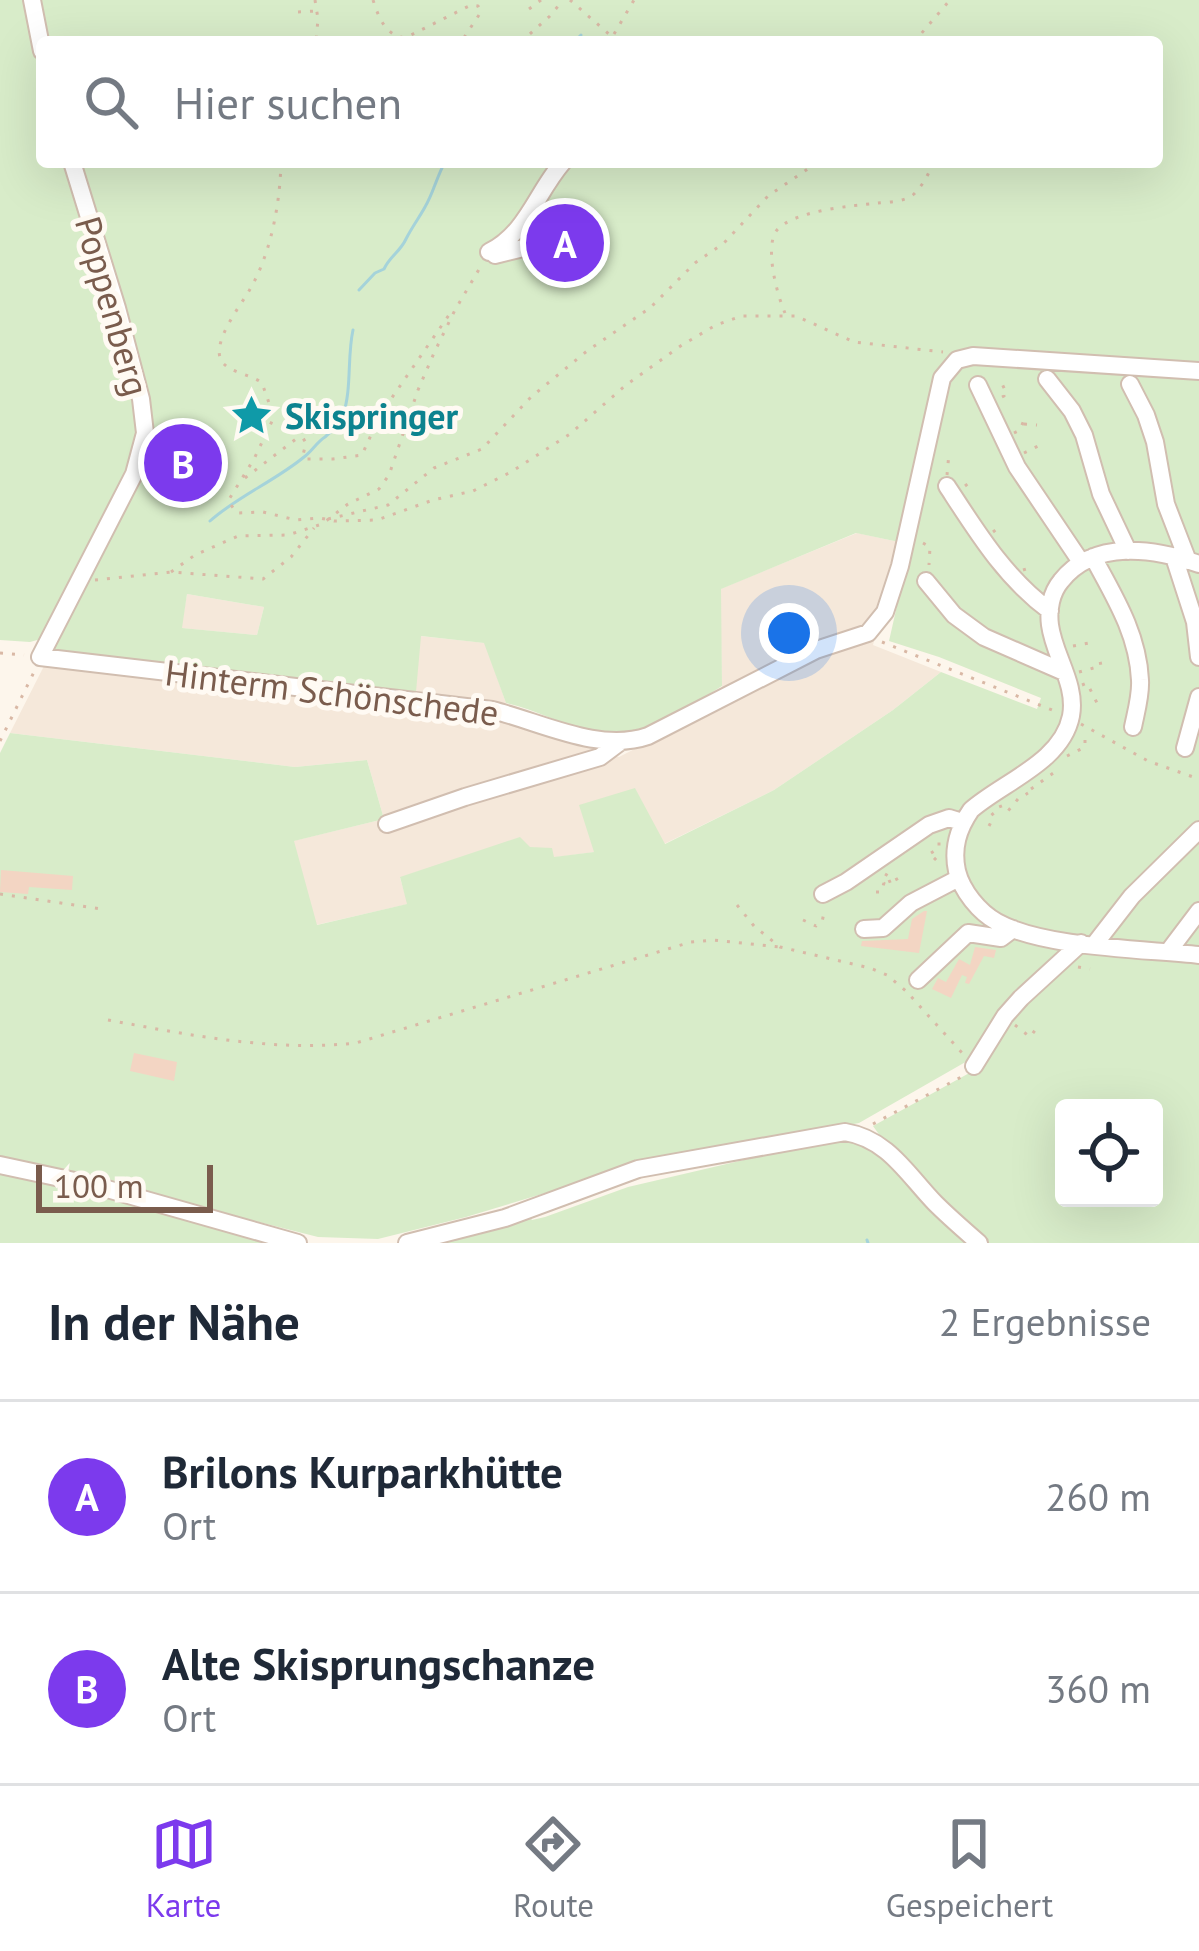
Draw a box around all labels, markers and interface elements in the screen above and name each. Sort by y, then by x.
search box [36,36,1163,168]
icon: search [78,69,144,135]
text: Hier suchen [174,73,402,131]
pin: A [526,198,604,288]
street label: Poppenberg [65,211,161,401]
place icon: Skispringer [228,392,274,438]
place label: Skispringer [285,392,459,439]
pin: B [144,418,222,508]
your location [759,603,819,663]
street label: Hinterm Schönschede [162,648,502,736]
map controls [1055,1099,1163,1207]
button: locate [1055,1099,1163,1207]
scale bar [36,1159,213,1212]
text: 100 m [54,1164,144,1207]
text: In der Nähe [48,1288,300,1354]
text: 2 Ergebnisse [939,1296,1151,1347]
text: Brilons Kurparkhütte [162,1442,563,1500]
text: A [75,1471,99,1522]
text: 260 m [1045,1471,1151,1522]
text: Ort [162,1500,216,1551]
text: Alte Skisprungschanze [162,1634,595,1692]
text: B [75,1663,99,1714]
text: 360 m [1045,1663,1151,1714]
text: Ort [162,1692,216,1743]
tab: Karte [146,1811,221,1926]
tab: Route [513,1811,594,1926]
tab: Gespeichert [886,1811,1053,1926]

